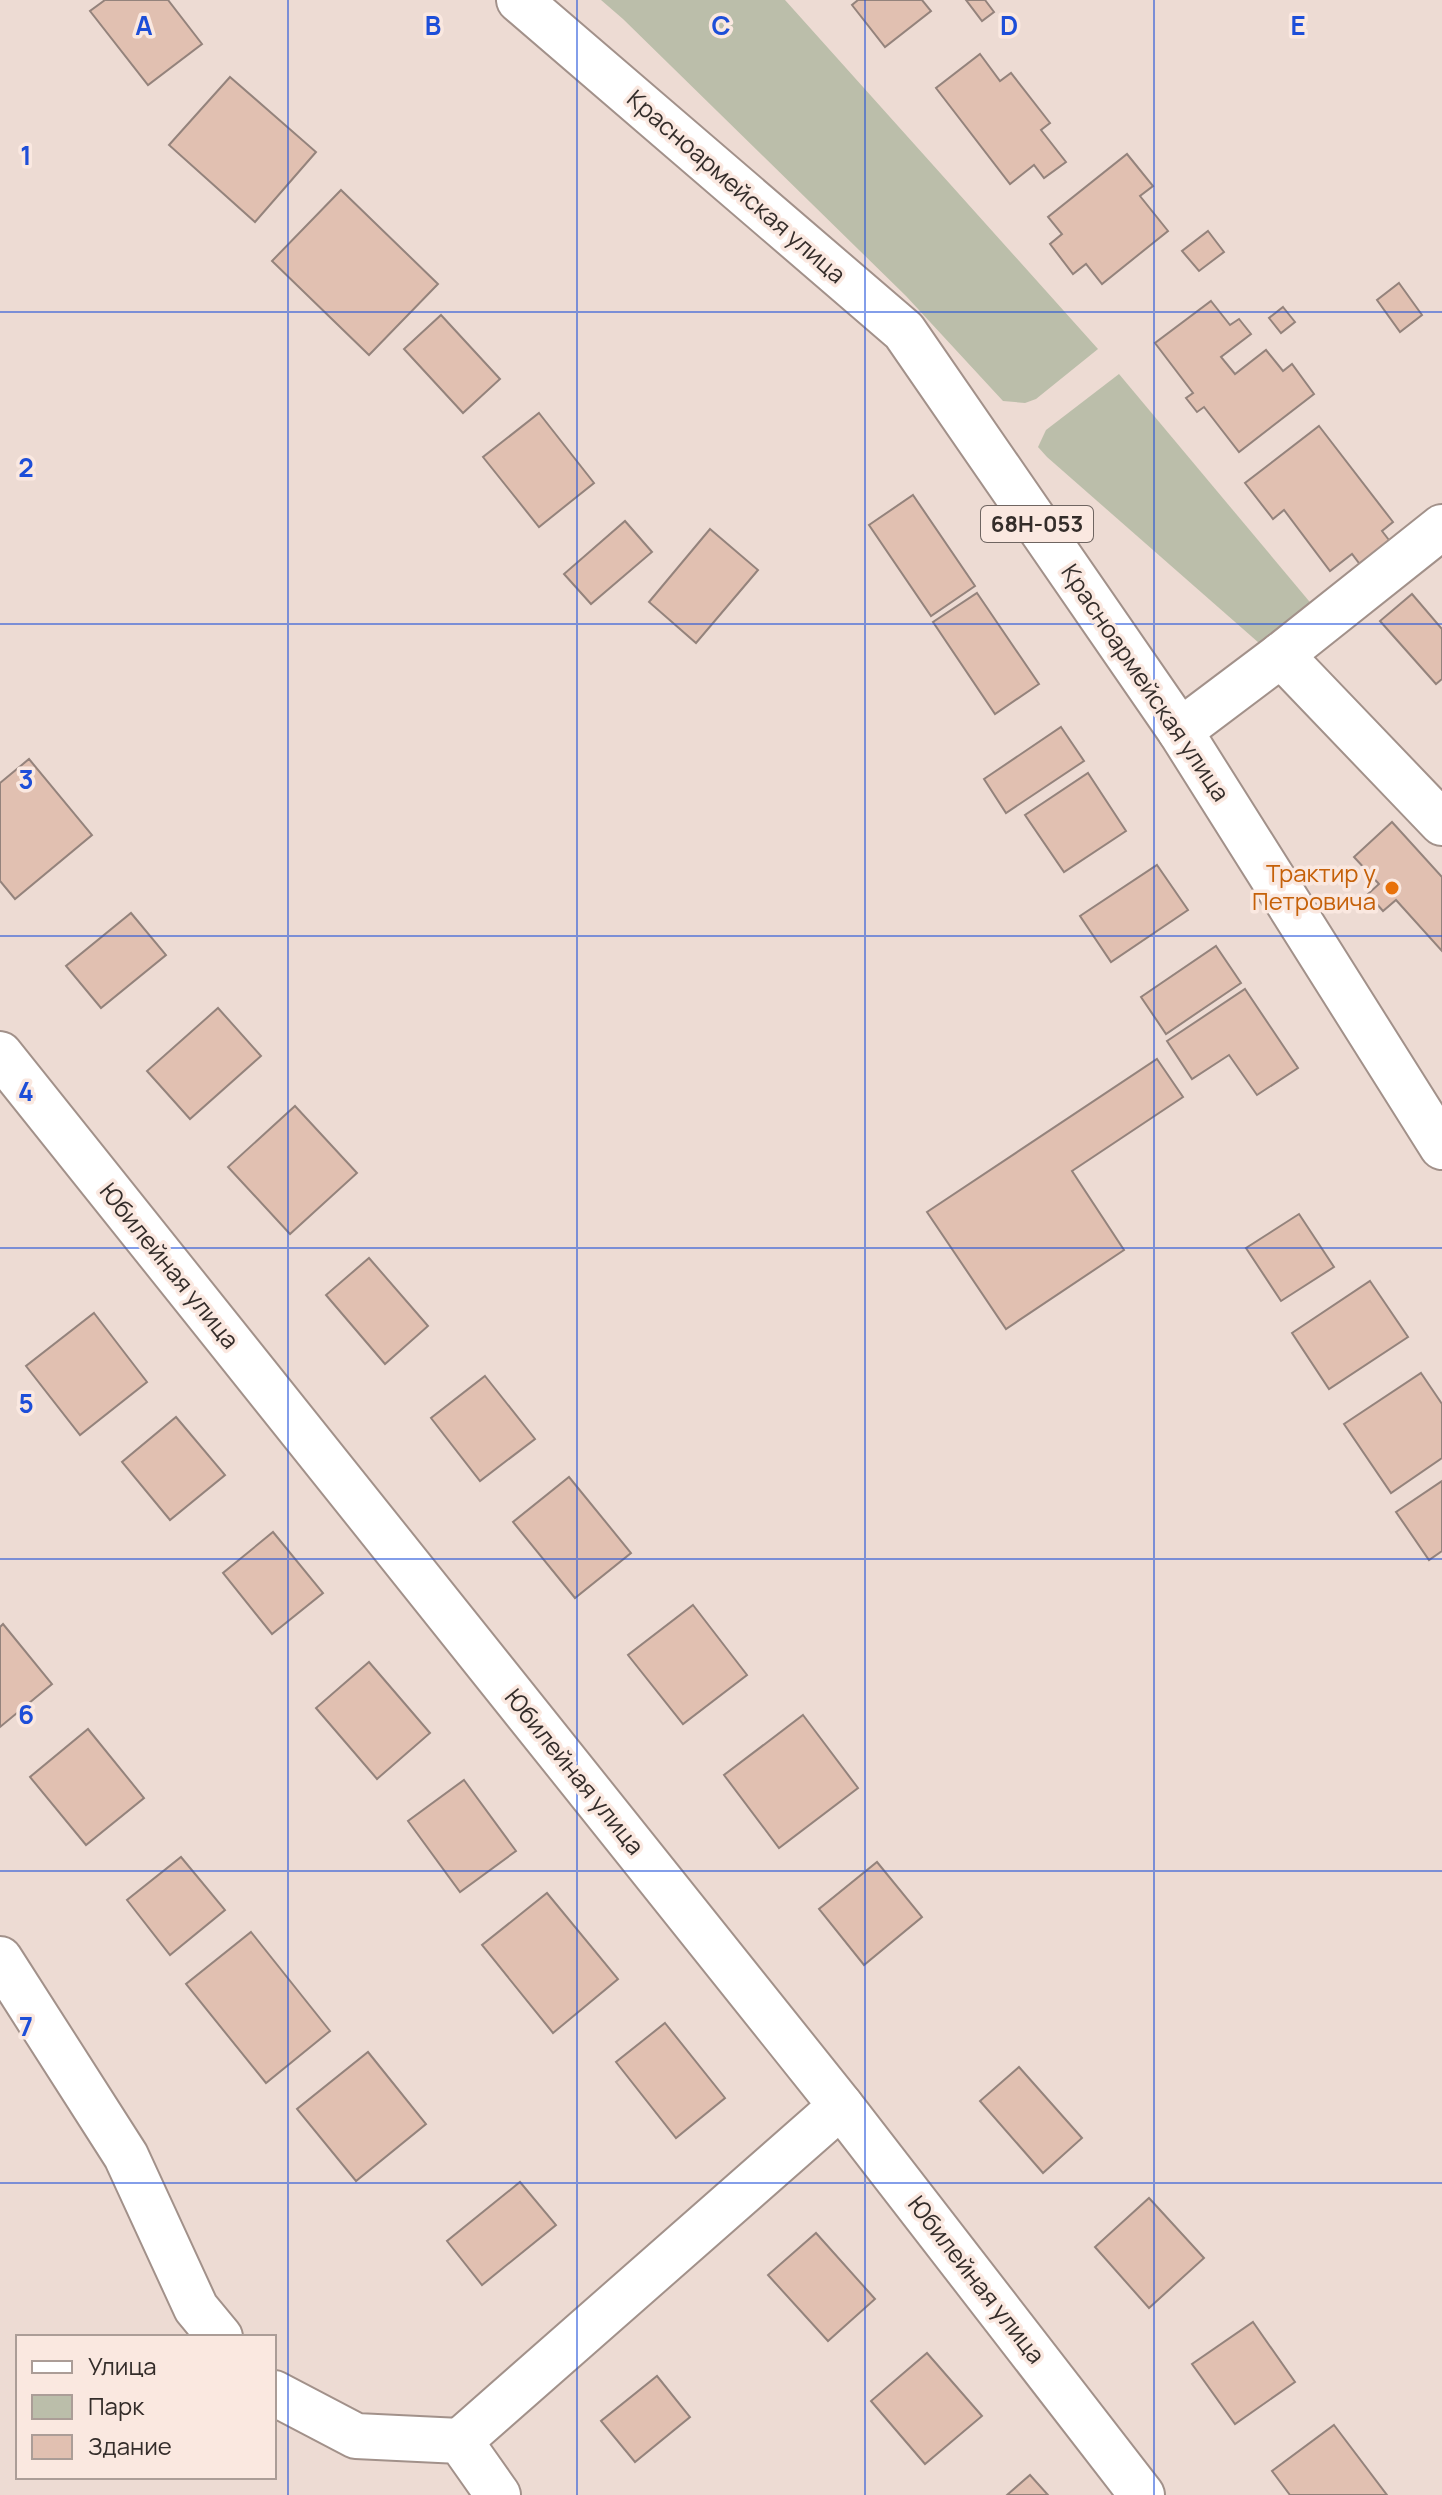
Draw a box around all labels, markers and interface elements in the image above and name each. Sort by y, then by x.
text: A [135,7,153,43]
text: B [425,7,441,43]
text: C [711,7,731,43]
text: D [1000,7,1018,43]
text: E [1290,7,1306,43]
street label: Красноармейская улица [621,82,853,290]
text: 1 [20,137,32,173]
text: 2 [18,449,34,485]
road number: 68Н-053 [981,506,1093,542]
street label: Красноармейская улица [1054,557,1238,807]
text: 3 [18,761,34,797]
place label: Трактир у Петровича [1252,856,1376,917]
marker: Трактир у Петровича [1383,879,1401,897]
text: 4 [18,1073,34,1109]
street label: Юбилейная улица [93,1175,247,1355]
text: 5 [18,1385,34,1421]
street label: Юбилейная улица [498,1681,652,1861]
text: 6 [18,1696,34,1732]
text: 7 [19,2008,33,2044]
street label: Юбилейная улица [901,2188,1053,2370]
legend [16,2335,276,2479]
text: Улица [88,2349,157,2382]
text: Парк [88,2389,145,2422]
text: Здание [88,2429,172,2462]

